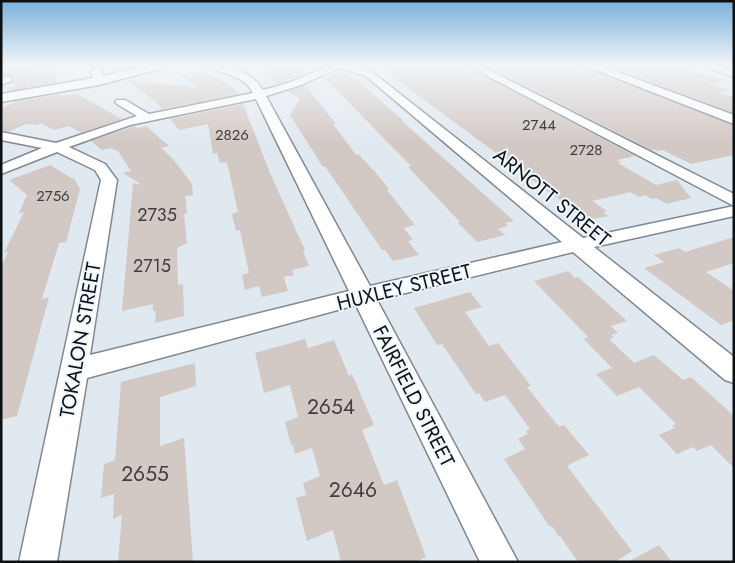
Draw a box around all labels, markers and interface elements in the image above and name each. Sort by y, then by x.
house number: 2744 [522,114,556,136]
house number: 2826 [215,124,249,146]
house number: 2728 [569,139,603,161]
street label: ARNOTT STREET [487,141,617,254]
house number: 2756 [36,185,70,207]
house number: 2735 [137,202,177,228]
house number: 2715 [133,253,171,279]
street label: HUXLEY STREET [334,257,475,318]
street label: TOKALON STREET [53,260,109,420]
street label: FAIRFIELD STREET [365,321,462,473]
house number: 2654 [307,392,355,422]
house number: 2655 [121,459,169,489]
house number: 2646 [329,475,377,505]

